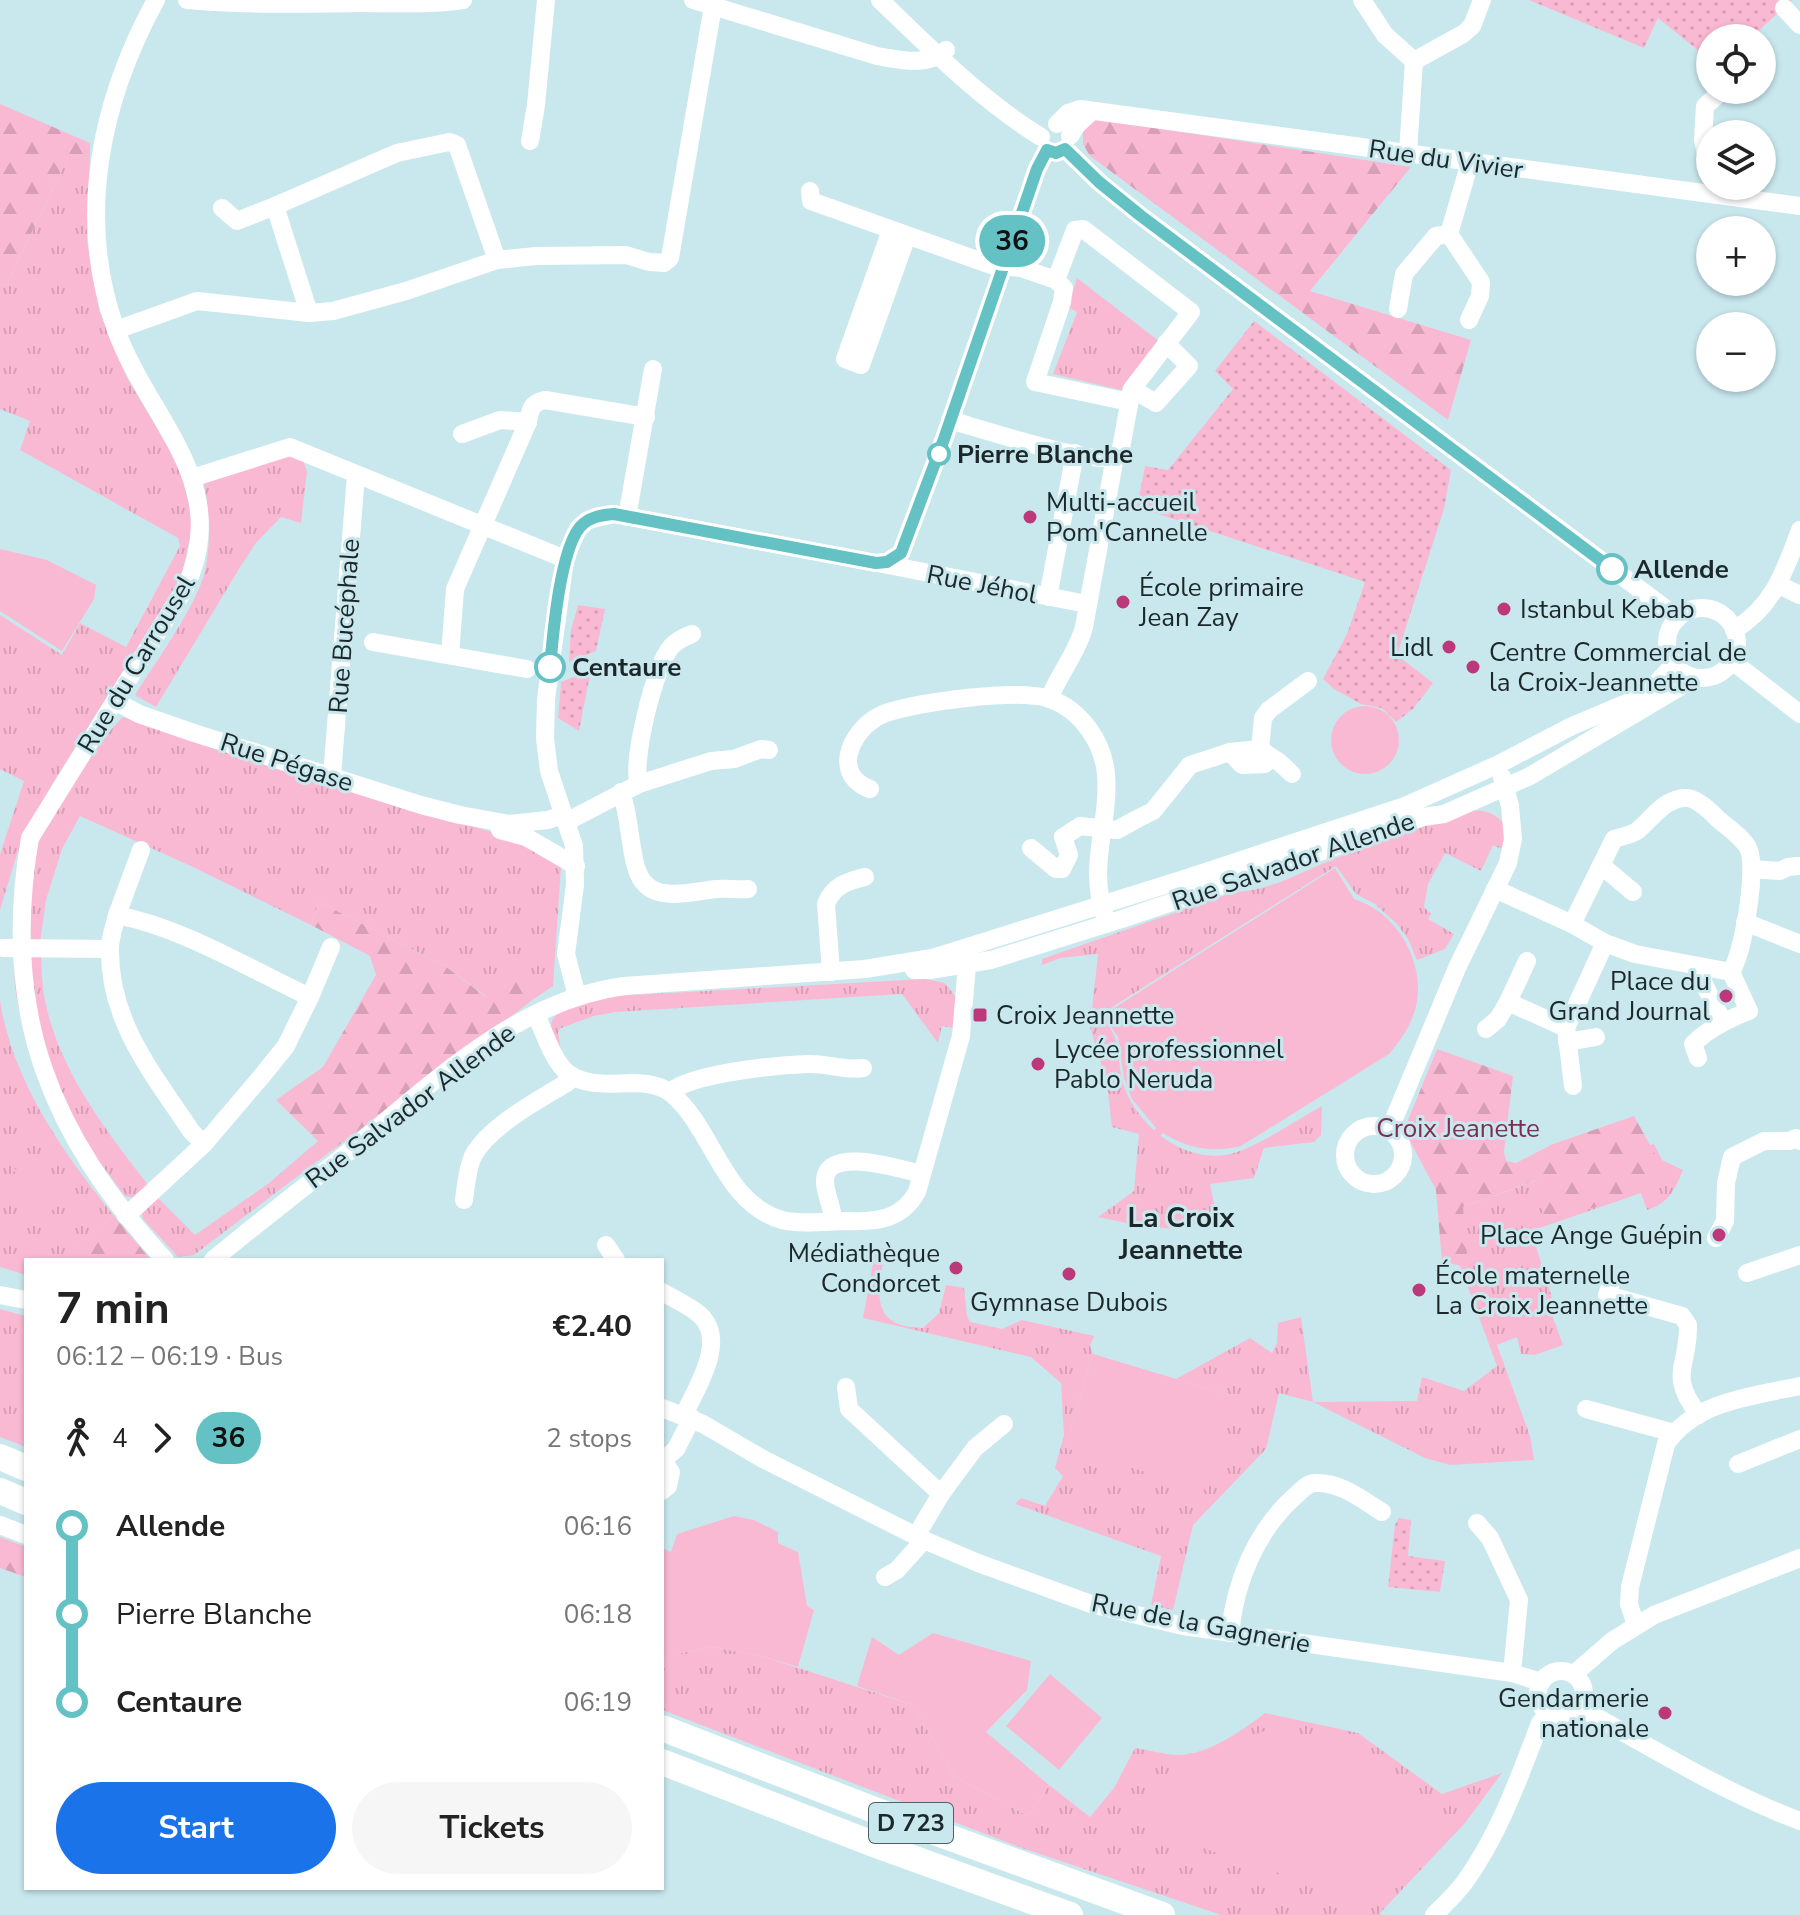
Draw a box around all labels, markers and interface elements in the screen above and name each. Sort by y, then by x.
map controls [1696,24,1776,392]
button: locate [1696,24,1776,104]
button: layers [1696,120,1776,200]
street label: Rue du Vivier [1367,131,1526,188]
line badge: 36 [976,215,1048,267]
button: + [1696,216,1776,296]
text: 36 [995,222,1029,260]
button: − [1696,312,1776,392]
place label: Pierre Blanche [957,437,1133,472]
marker: Pierre Blanche [928,443,950,465]
place label: Multi-accueil Pom'Cannelle [1046,485,1208,550]
marker: Multi-accueil Pom'Cannelle [1021,508,1039,526]
street label: Rue Bucéphale [321,537,368,715]
place label: Allende [1634,552,1729,587]
marker: Allende [1597,554,1627,584]
street label: Rue Jéhol [924,557,1040,612]
street label: Rue du Carrousel [70,569,203,760]
place label: École primaire Jean Zay [1138,570,1304,635]
place label: Istanbul Kebab [1520,592,1695,627]
marker: École primaire Jean Zay [1114,593,1132,611]
marker: Istanbul Kebab [1495,600,1513,618]
place label: Lidl [1390,630,1433,665]
place label: Centre Commercial de la Croix-Jeannette [1489,635,1747,700]
marker: Lidl [1440,638,1458,656]
place label: Centaure [572,650,681,685]
marker: Centaure [535,652,565,682]
marker: Centre Commercial de la Croix-Jeannette [1464,658,1482,676]
street label: Rue Pégase [216,725,358,800]
street label: Rue Salvador Allende [1167,804,1419,919]
place label: Place du Grand Journal [1549,964,1710,1029]
marker: Place du Grand Journal [1717,987,1735,1005]
place label: Croix Jeannette [996,998,1174,1033]
marker: Croix Jeannette [971,1006,989,1024]
street label: Rue Salvador Allende [298,1016,522,1197]
place label: Lycée professionnel Pablo Neruda [1054,1032,1284,1097]
marker: Lycée professionnel Pablo Neruda [1029,1055,1047,1073]
park label: Croix Jeanette [1376,1111,1540,1146]
district label: La Croix Jeannette [1118,1199,1243,1269]
place label: Place Ange Guépin [1480,1218,1703,1253]
marker: Place Ange Guépin [1710,1226,1728,1244]
place label: Médiathèque Condorcet [788,1236,941,1301]
place label: École maternelle La Croix Jeannette [1435,1258,1648,1323]
marker: Médiathèque Condorcet [947,1259,965,1277]
marker: Gymnase Dubois [1060,1265,1078,1283]
text: 7 min [56,1279,170,1339]
marker: École maternelle La Croix Jeannette [1410,1281,1428,1299]
place label: Gymnase Dubois [970,1285,1168,1320]
text: €2.40 [553,1306,632,1347]
text: 06:12 – 06:19 · Bus [56,1339,283,1374]
icon: walk [56,1416,100,1460]
icon: forward [140,1416,184,1460]
text: 36 [212,1419,245,1457]
text: 4 [112,1421,128,1456]
text: 2 stops [546,1421,632,1456]
text: Allende [116,1506,225,1547]
text: 06:16 [564,1509,632,1544]
street label: Rue de la Gagnerie [1089,1585,1313,1662]
text: Pierre Blanche [116,1594,312,1635]
text: 06:18 [564,1597,632,1632]
place label: Gendarmerie nationale [1498,1681,1649,1746]
text: Centaure [116,1682,242,1723]
text: 06:19 [564,1685,632,1720]
marker: Gendarmerie nationale [1656,1704,1674,1722]
button: Start [56,1782,336,1874]
button: Tickets [352,1782,632,1874]
road number: D 723 [869,1803,953,1843]

